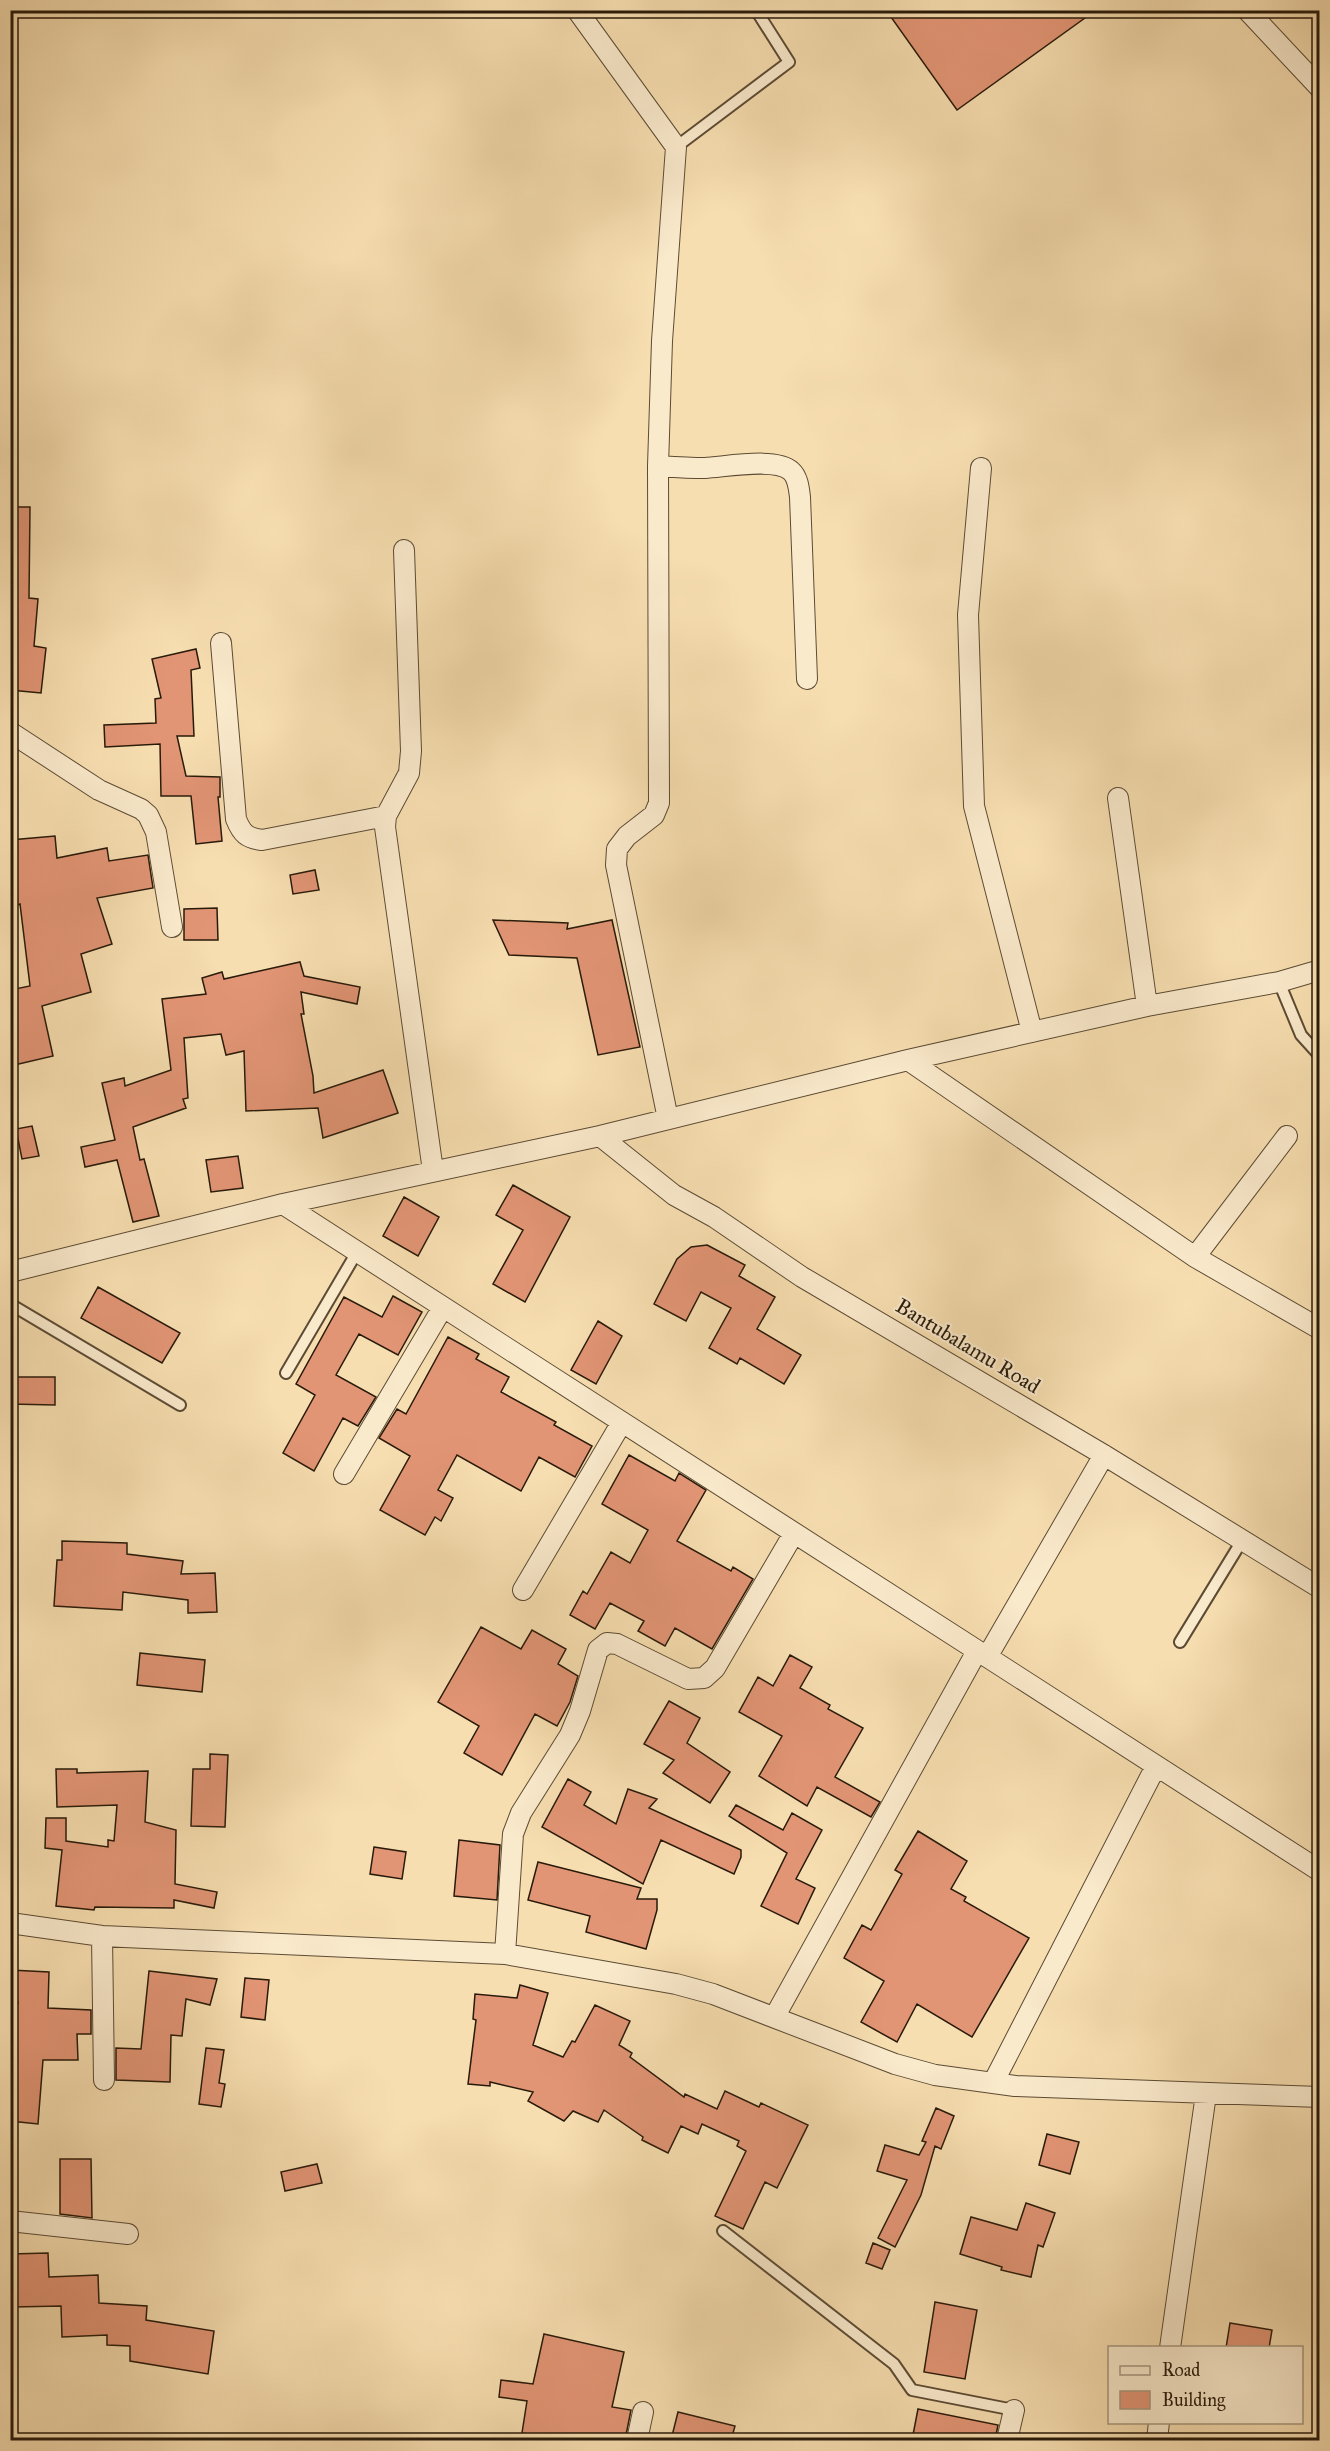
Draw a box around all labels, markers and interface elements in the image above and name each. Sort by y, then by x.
street label: Bantubalamu Road [891,1293,1045,1400]
legend [1108,2346,1303,2424]
text: Road [1162,2359,1200,2381]
text: Building [1162,2389,1226,2412]

